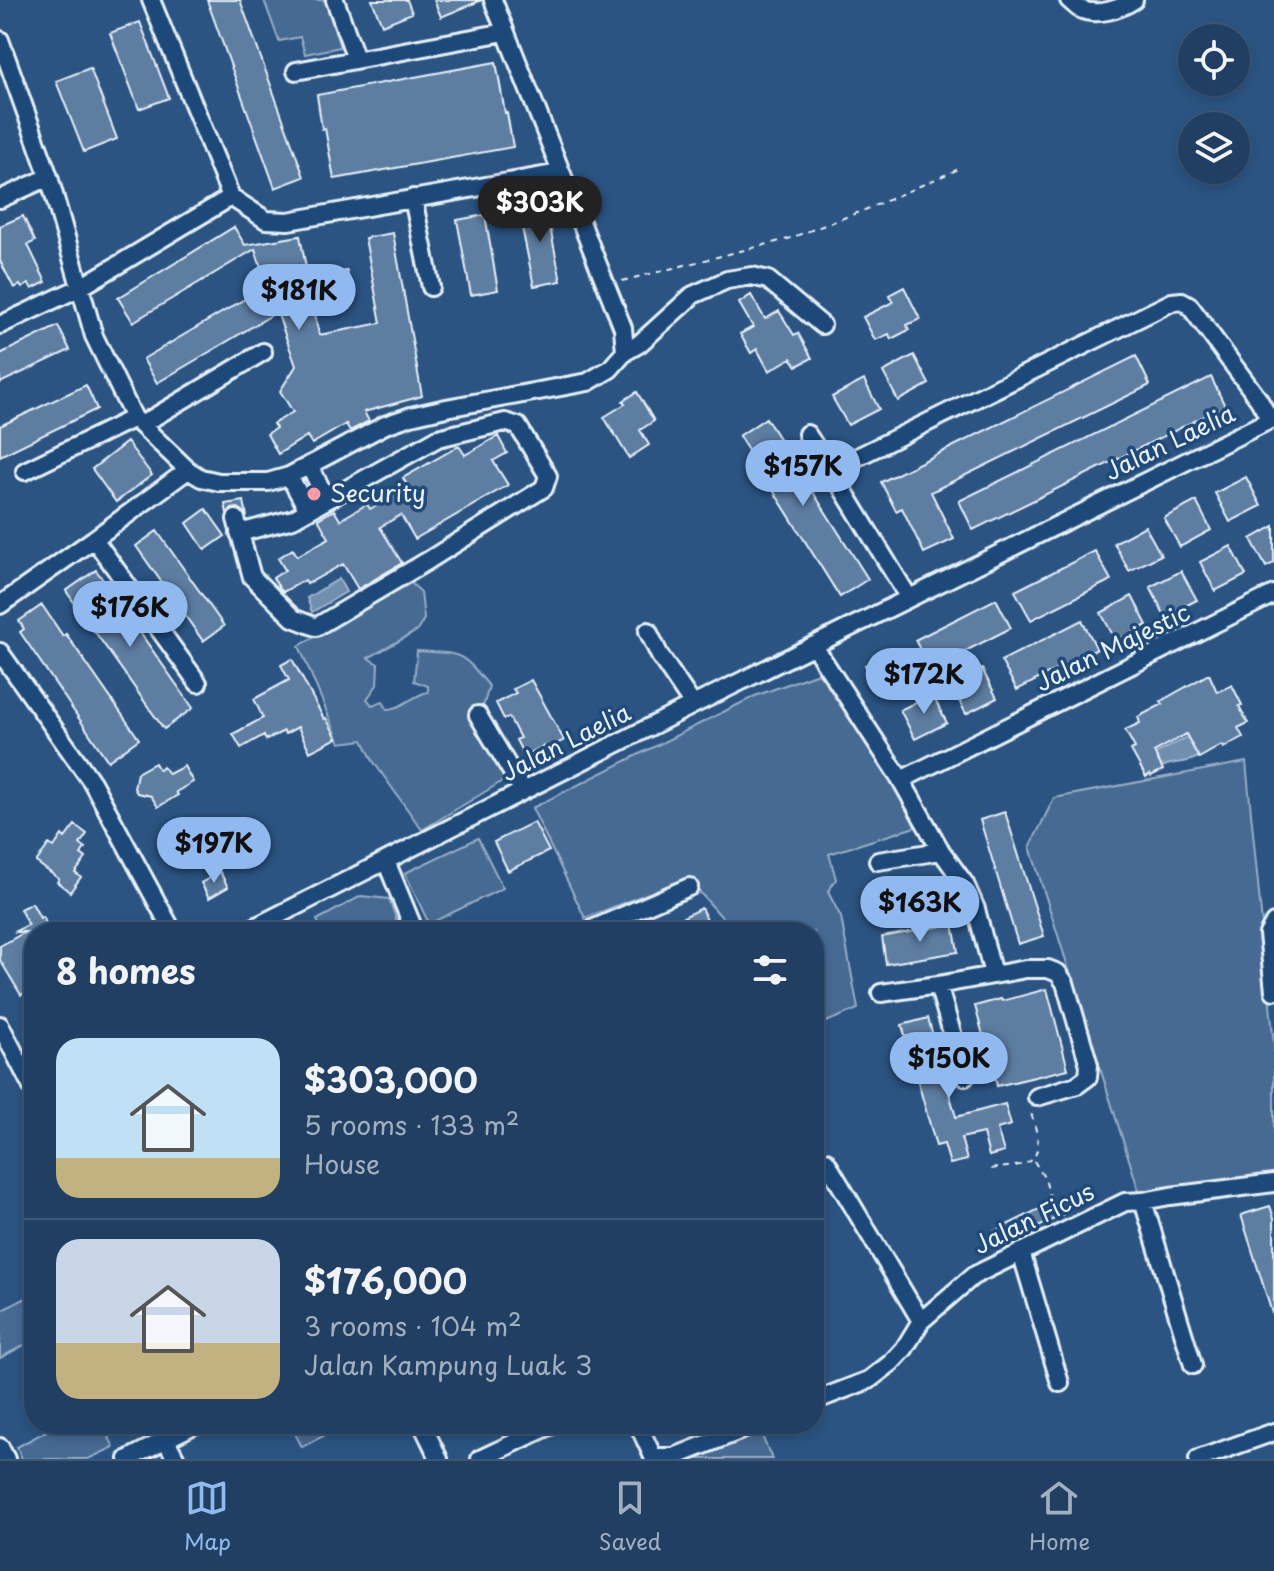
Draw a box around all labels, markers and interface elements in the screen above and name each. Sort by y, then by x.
map controls [1178,24,1250,184]
button: locate [1178,24,1250,96]
button: layers [1178,112,1250,184]
pin: $303K [484,176,596,244]
text: $303K [496,182,584,221]
pin: $181K [243,264,355,332]
text: $181K [261,270,337,309]
street label: Jalan Laelia [1098,394,1241,488]
pin: $157K [747,440,859,508]
text: $157K [763,446,843,485]
place label: Security [330,474,426,510]
marker: Security [305,485,323,503]
pin: $176K [74,581,186,649]
text: $176K [91,587,169,626]
street label: Jalan Majestic [1029,593,1196,699]
pin: $172K [868,648,980,716]
text: $172K [884,654,964,693]
street label: Jalan Laelia [494,693,636,789]
pin: $197K [158,817,270,885]
text: $197K [175,823,253,862]
pin: $163K [864,876,976,944]
text: $163K [878,882,962,921]
text: 8 homes [56,944,196,996]
icon: filters [748,948,792,992]
pin: $150K [893,1032,1005,1100]
text: $150K [908,1038,990,1077]
text: $303,000 [304,1053,478,1105]
icon: home [120,1070,216,1166]
text: 5 rooms · 133 m² [304,1105,519,1144]
text: House [304,1144,380,1183]
street label: Jalan Ficus [967,1172,1099,1262]
text: $176,000 [304,1254,467,1306]
icon: home [120,1271,216,1367]
text: 3 rooms · 104 m² [304,1306,522,1345]
text: Jalan Kampung Luak 3 [304,1345,592,1384]
tab: Map [184,1476,231,1557]
tab: Saved [599,1476,661,1557]
tab: Home [1029,1476,1090,1557]

